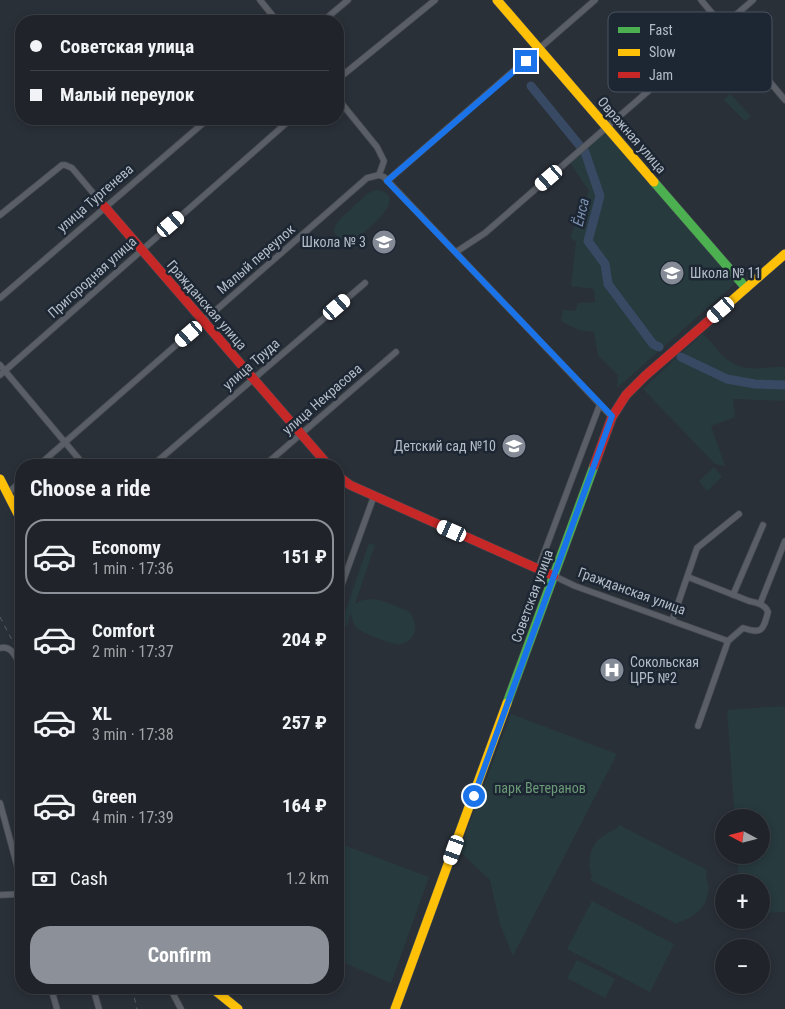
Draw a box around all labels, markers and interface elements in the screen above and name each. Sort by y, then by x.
legend [608,12,772,92]
text: Fast [649,22,673,38]
text: Советская улица [60,35,194,58]
text: Slow [649,44,676,60]
route end [515,50,537,72]
text: Jam [649,67,673,83]
text: Малый переулок [60,83,194,106]
street label: Овражная улица [594,94,670,176]
street label: улица Тургенева [54,161,136,235]
car [532,162,565,194]
water label: Ёнса [569,196,593,228]
car [154,208,187,240]
street label: Малый переулок [214,221,298,297]
school or university icon: Школа № 3 [371,229,397,255]
street label: Пригородная улица [44,233,140,321]
place label: Школа № 3 [301,234,366,250]
street label: Гражданская улица [164,257,250,353]
school or university icon: Школа № 11 [659,260,685,286]
place label: Школа № 11 [690,265,761,281]
car [320,291,353,323]
car [704,294,737,326]
car [172,318,205,350]
street label: улица Труда [219,335,283,393]
street label: улица Некрасова [279,360,365,438]
school or university icon: Детский сад №10 [501,433,527,459]
place label: Детский сад №10 [394,438,496,454]
text: Choose a ride [30,476,151,501]
car [435,518,468,544]
icon: car [32,534,77,579]
text: Economy [92,536,161,559]
text: 151 ₽ [282,545,327,568]
street label: Советская улица [508,547,556,645]
text: 1 min · 17:36 [92,559,174,578]
street label: Гражданская улица [576,564,688,618]
icon: car [32,617,77,662]
text: Comfort [92,619,155,642]
text: 204 ₽ [282,628,327,651]
text: 2 min · 17:37 [92,642,174,661]
place label: Сокольская ЦРБ №2 [630,654,699,686]
hospital icon: Сокольская ЦРБ №2 [599,657,625,683]
icon: car [32,700,77,745]
text: XL [92,702,112,725]
text: 257 ₽ [282,711,327,734]
text: 3 min · 17:38 [92,725,174,744]
park label: парк Ветеранов [494,780,586,796]
icon: car [32,783,77,828]
text: Green [92,785,137,808]
route start [463,785,485,807]
text: 164 ₽ [282,794,327,817]
text: 4 min · 17:39 [92,808,174,827]
north arrow [715,809,770,864]
map controls [715,809,770,994]
car [441,833,466,867]
icon: cash [30,865,58,893]
text: Cash [70,867,108,890]
text: 1.2 km [286,869,329,888]
button: + [715,874,770,929]
button: Confirm [30,926,329,984]
button: − [715,939,770,994]

